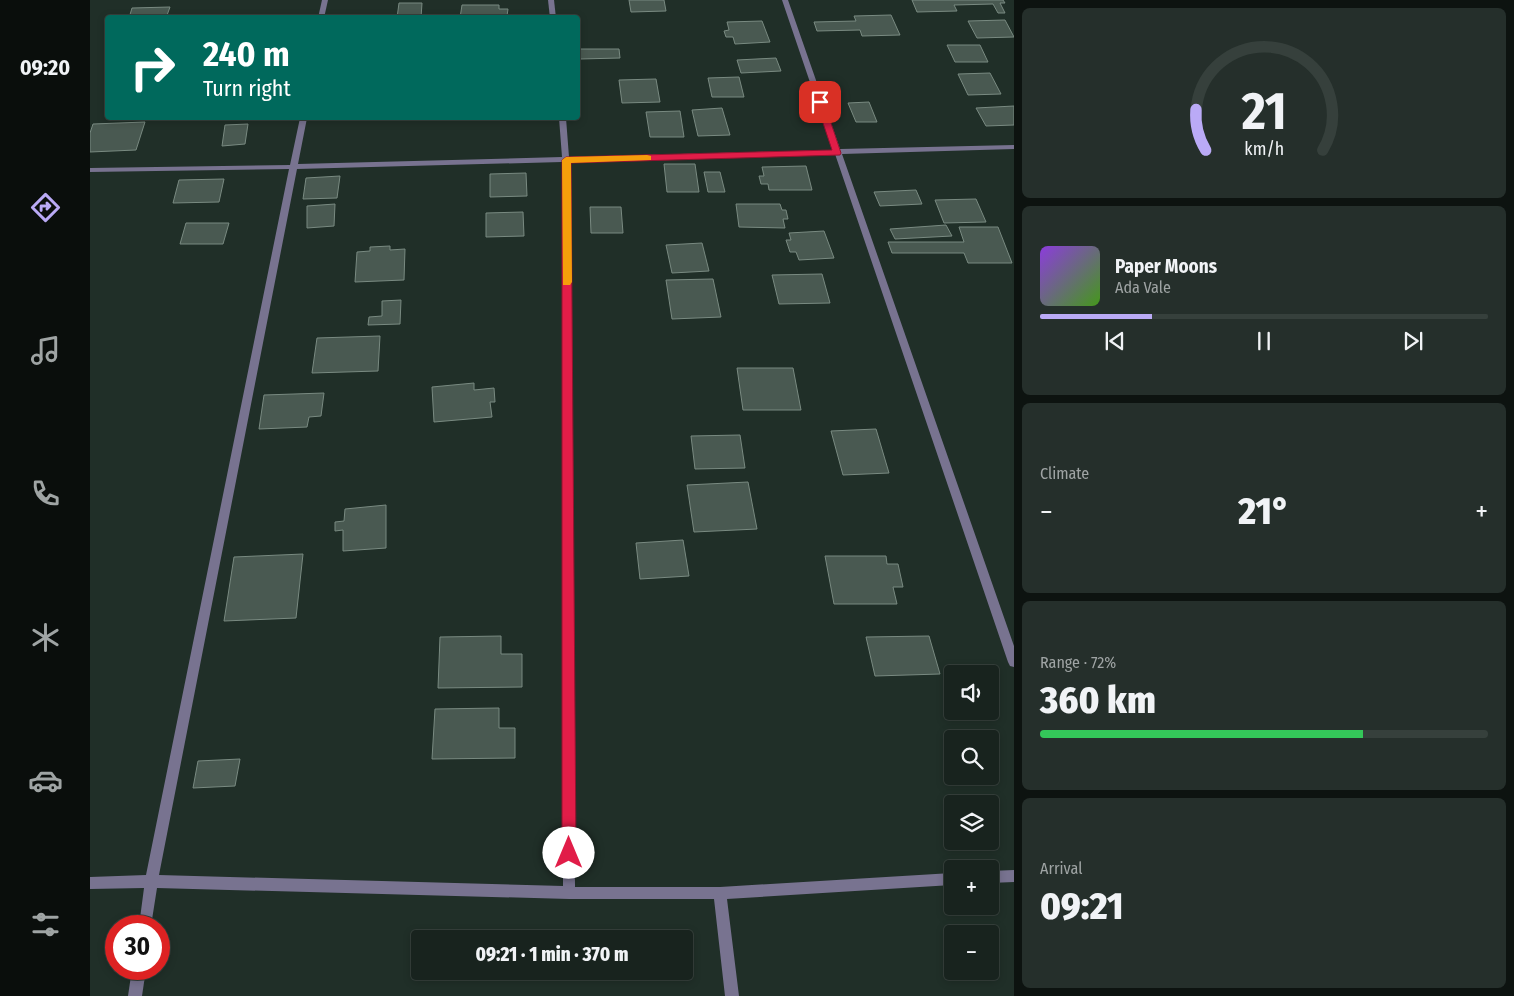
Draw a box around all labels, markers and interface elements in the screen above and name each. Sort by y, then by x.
text: 240 m [203,33,290,75]
icon: right [120,35,185,100]
text: 09:20 [20,54,70,81]
text: Turn right [203,75,291,102]
text: 21 [1240,80,1287,143]
pin [799,81,841,123]
icon: arrive [806,88,834,116]
text: km/h [1244,138,1284,160]
icon: directions [28,190,63,225]
text: Paper Moons [1115,255,1217,278]
text: Ada Vale [1115,278,1171,297]
icon: previous [1101,327,1129,355]
icon: pause [1250,327,1278,355]
icon: next [1399,327,1427,355]
icon: music [28,333,63,368]
text: Climate [1040,464,1089,483]
icon: phone [28,476,63,511]
text: 21° [1238,488,1290,534]
text: − [1040,495,1053,528]
text: + [1475,495,1488,528]
icon: climate [28,620,63,655]
text: Range · 72% [1040,653,1116,672]
map controls [944,665,999,980]
button: sound [944,665,999,720]
text: 360 km [1040,677,1156,723]
button: search [944,730,999,785]
icon: car [28,763,63,798]
button: layers [944,795,999,850]
position arrow [542,826,594,878]
text: Arrival [1040,859,1082,878]
button: + [944,860,999,915]
text: 09:21 [1040,883,1123,929]
icon: filters [28,907,63,942]
speed limit sign: 30 [105,915,170,980]
button: − [944,925,999,980]
text: 09:21 · 1 min · 370 m [476,943,628,966]

